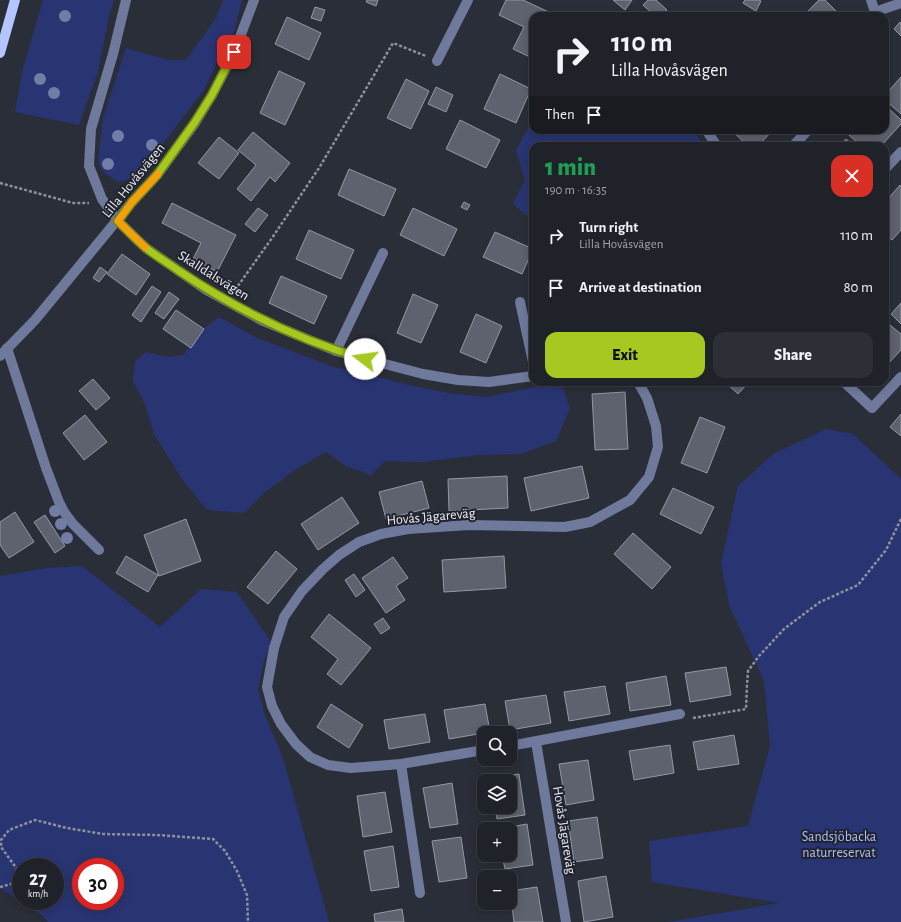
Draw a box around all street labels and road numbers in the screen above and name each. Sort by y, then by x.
street label: Lilla Hovåsvägen [100,141,168,220]
street label: Skalldalsvägen [175,248,252,303]
street label: Hovås Jägareväg [386,506,476,528]
street label: Hovås Jägareväg [550,785,578,875]

